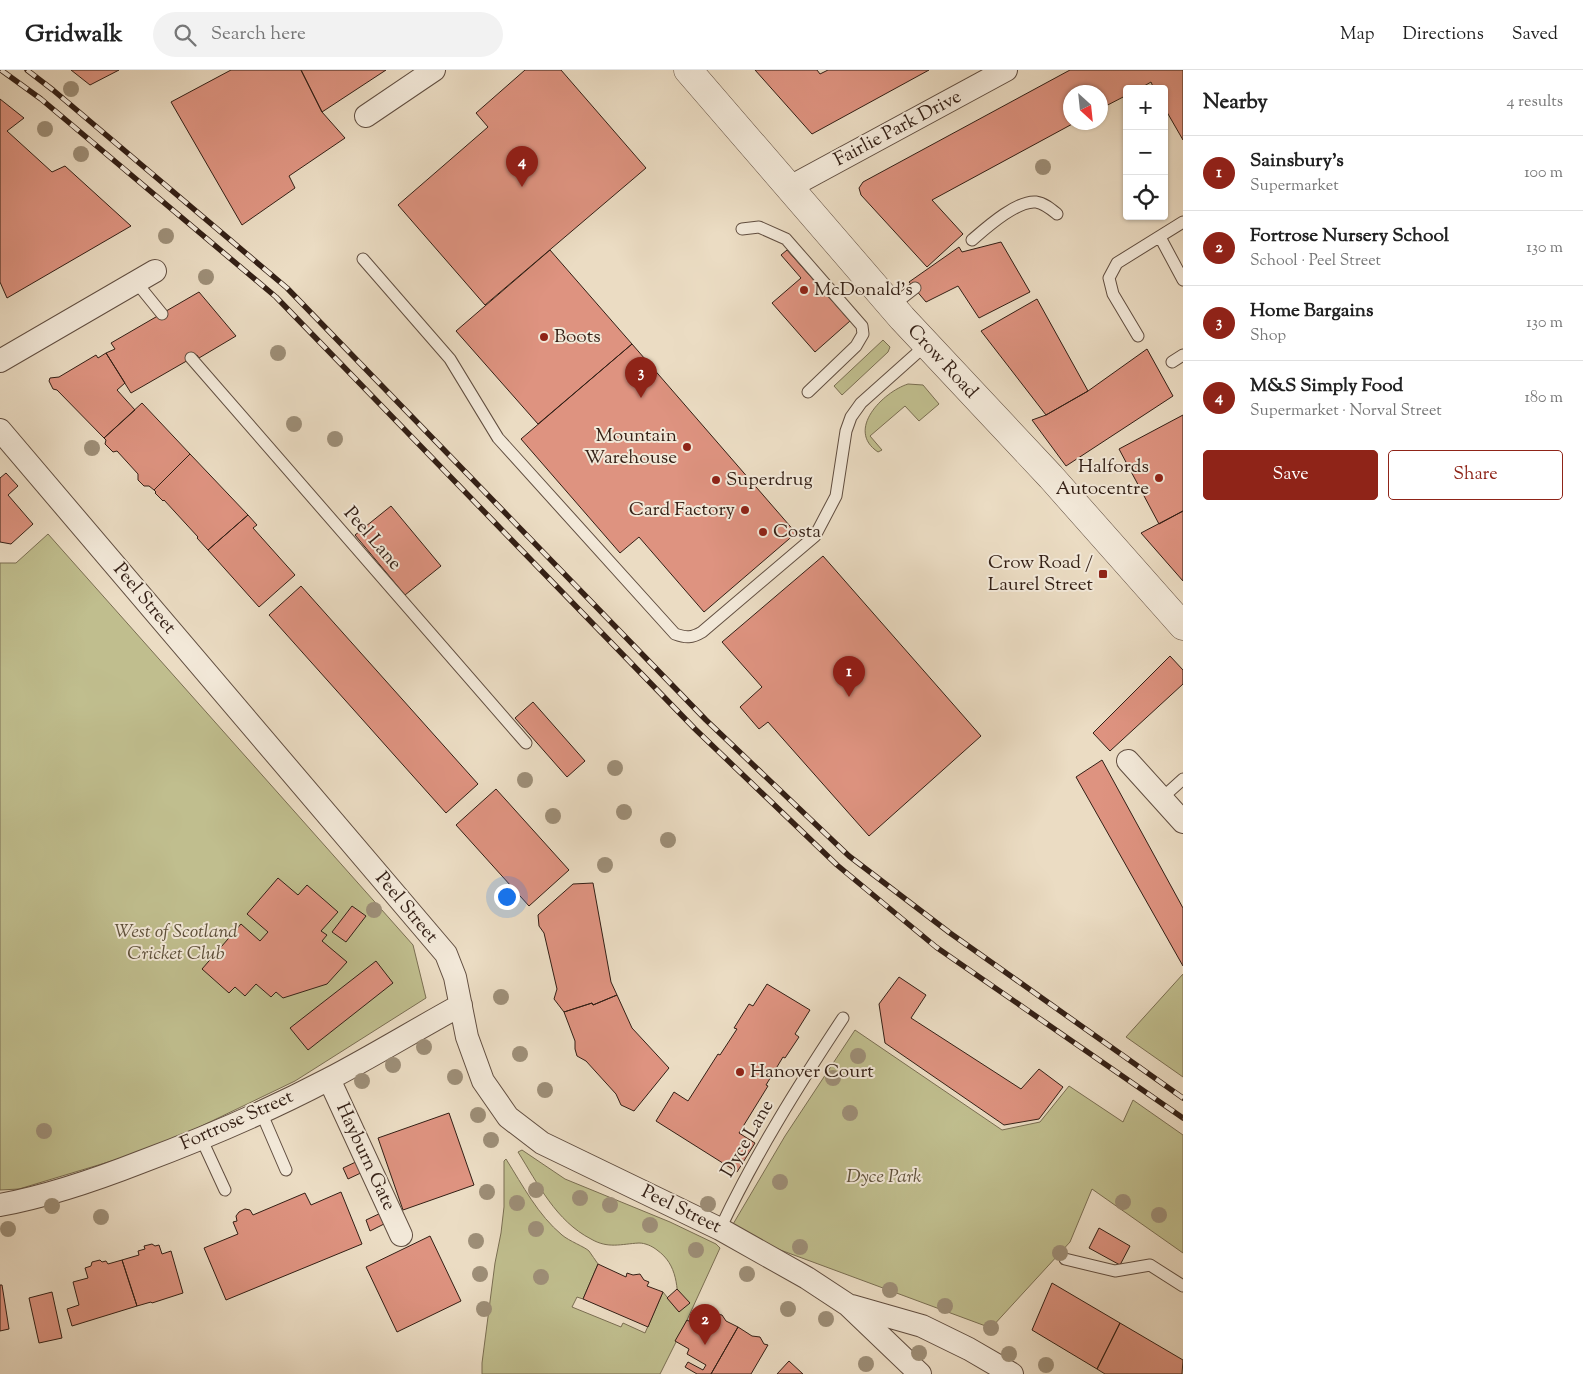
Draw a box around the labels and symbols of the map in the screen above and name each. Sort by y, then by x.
street label: Fairlie Park Drive [829,84,967,174]
north arrow [1063,85,1108,130]
pin: 4 [506,146,538,187]
place label: McDonald's [814,277,913,304]
marker: McDonald's [798,284,810,296]
street label: Crow Road [900,319,984,405]
place label: Boots [554,324,601,351]
marker: Boots [538,331,550,343]
pin: 3 [625,357,657,398]
place label: Mountain Warehouse [584,423,677,472]
marker: Mountain Warehouse [681,441,693,453]
place label: Halfords Autocentre [1055,454,1149,503]
place label: Superdrug [726,467,813,494]
marker: Halfords Autocentre [1153,472,1165,484]
marker: Superdrug [710,474,722,486]
place label: Card Factory [629,497,736,524]
street label: Peel Lane [337,501,408,577]
marker: Card Factory [739,504,751,516]
place label: Costa [773,519,821,546]
marker: Costa [757,526,769,538]
place label: Crow Road / Laurel Street [988,550,1093,599]
street label: Peel Street [106,557,182,641]
marker: Crow Road / Laurel Street [1097,568,1109,580]
pin: 1 [833,656,865,697]
street label: Peel Street [368,866,444,950]
your location [494,884,520,910]
park label: West of Scotland Cricket Club [114,919,238,968]
place label: Hanover Court [750,1059,874,1086]
marker: Hanover Court [734,1066,746,1078]
street label: Fortrose Street [176,1084,298,1158]
street label: Dyce Lane [715,1095,781,1183]
street label: Hayburn Gate [328,1099,402,1215]
park label: Dyce Park [846,1164,922,1191]
street label: Peel Street [636,1179,726,1241]
pin: 2 [689,1304,721,1345]

